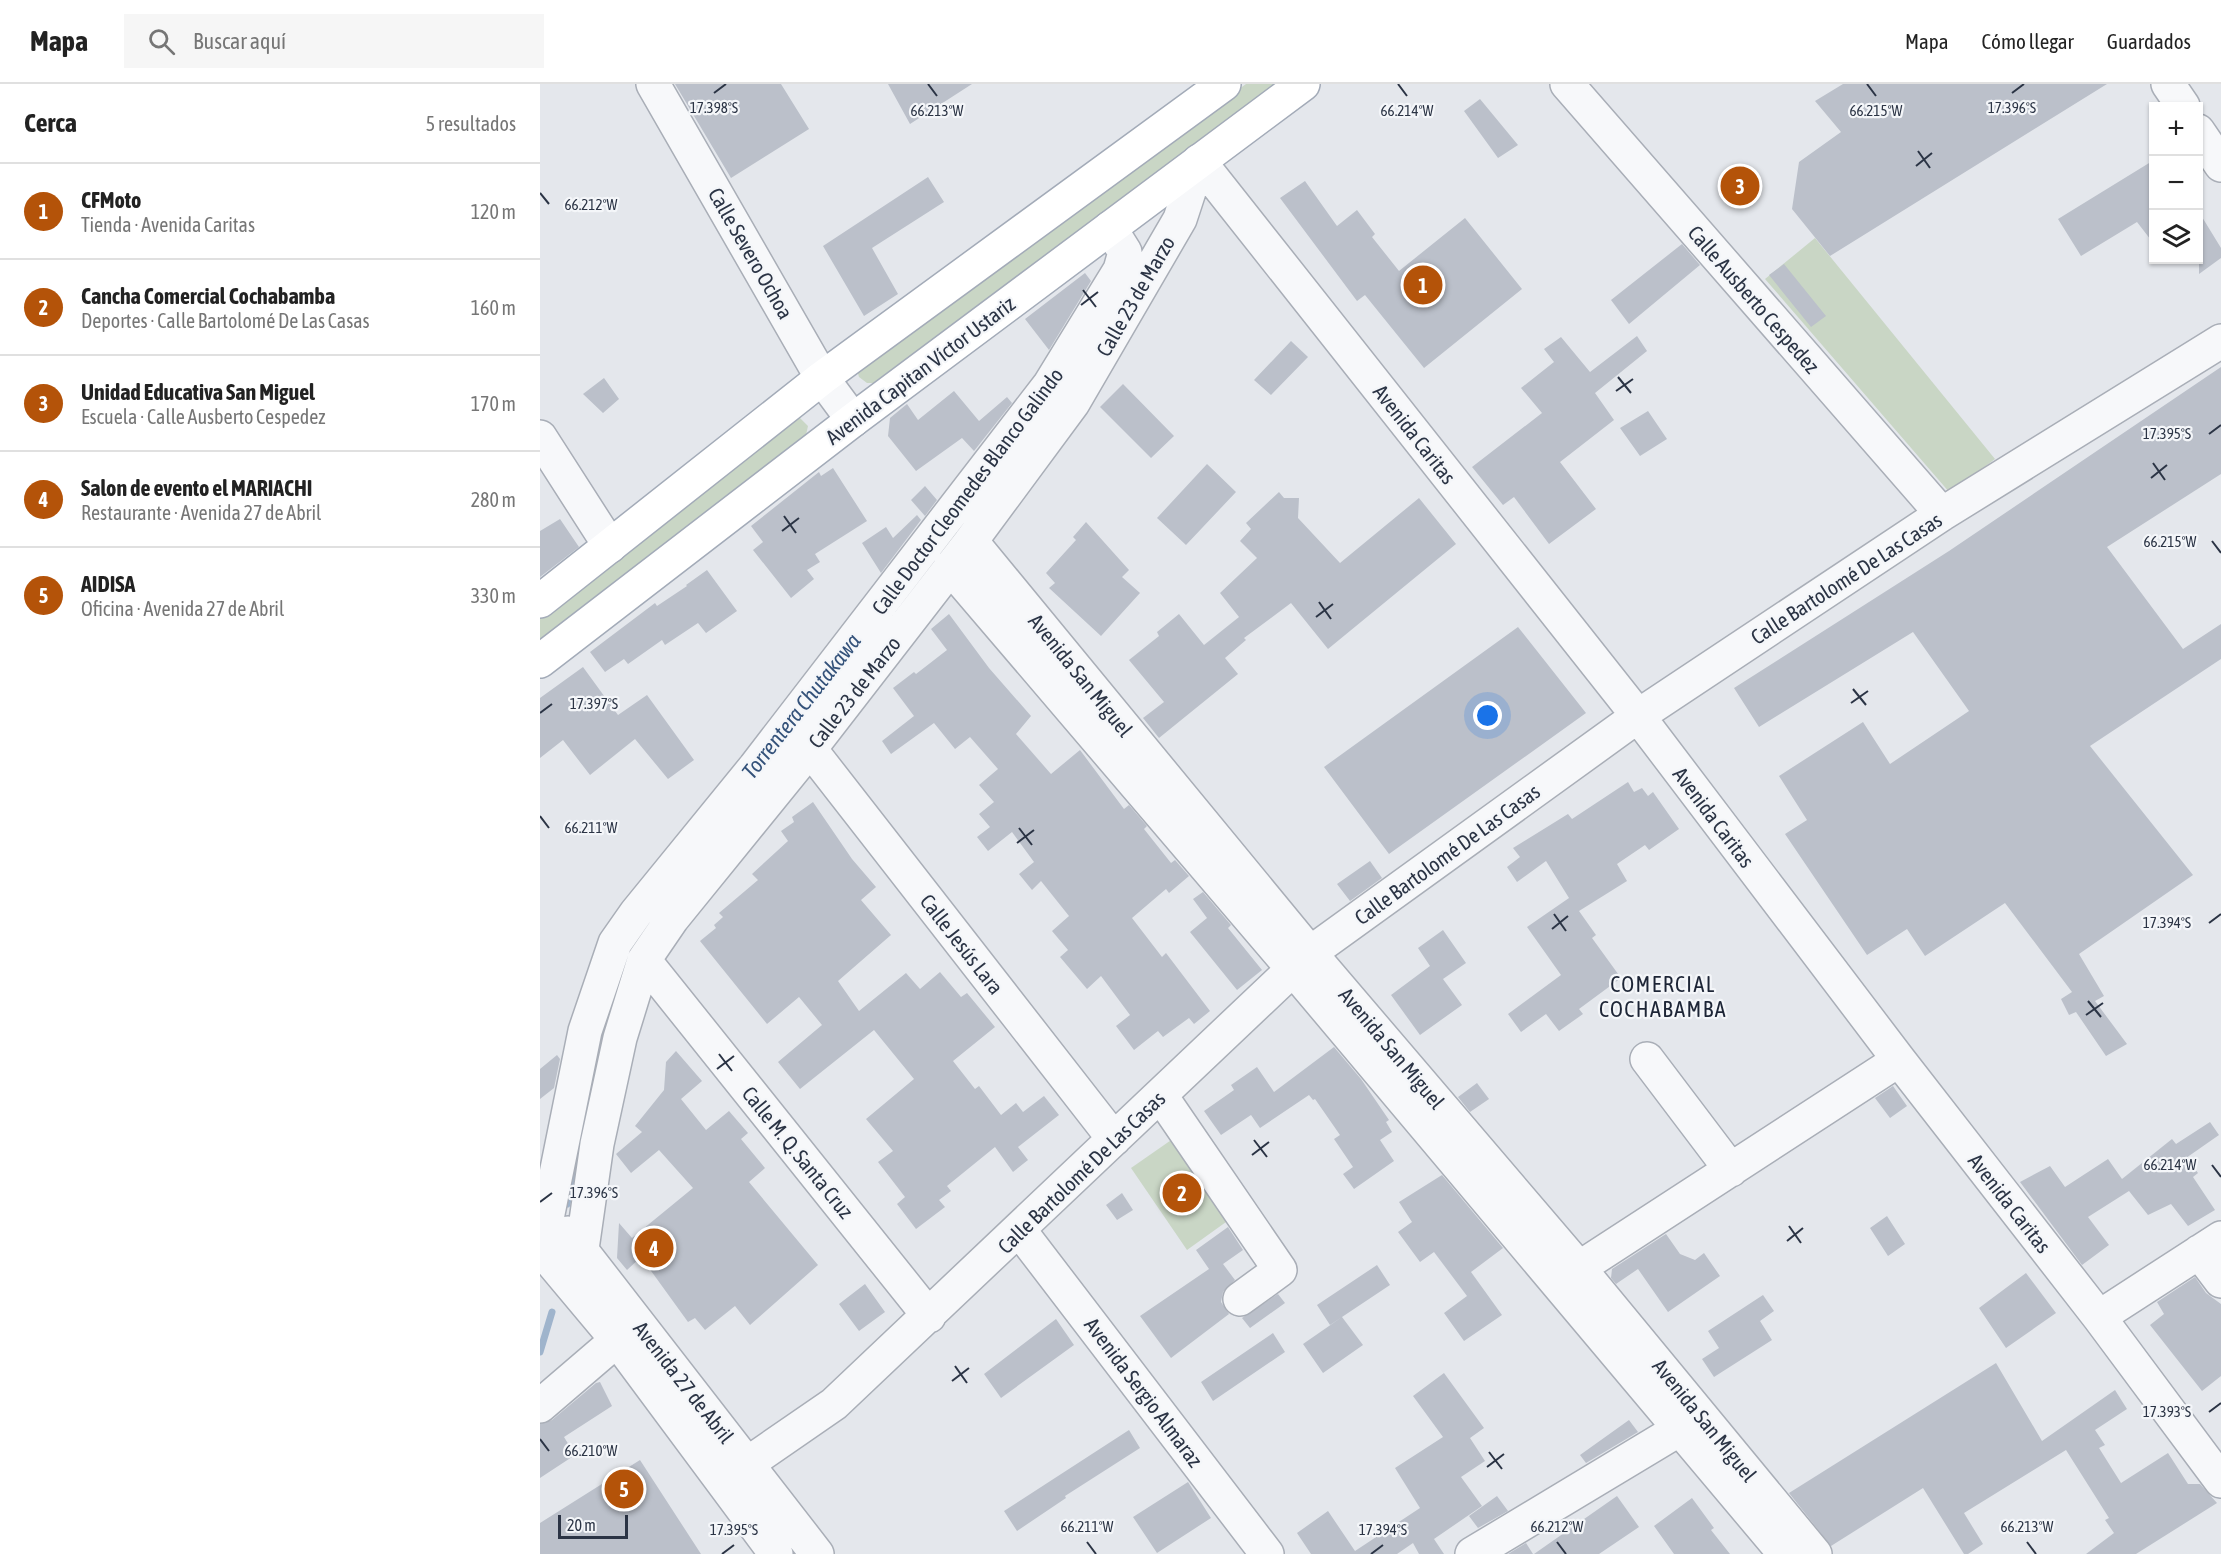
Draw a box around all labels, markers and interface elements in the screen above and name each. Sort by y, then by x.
search box [124,14,544,68]
text: Mapa [30,25,88,57]
icon: search [145,25,178,58]
text: Buscar aquí [193,28,286,54]
text: Mapa [1905,29,1949,53]
text: Cómo llegar [1982,29,2074,53]
text: Guardados [2107,29,2191,53]
text: 17.398°S [690,99,738,116]
text: 17.396°S [1988,99,2036,116]
text: 66.213°W [911,102,964,119]
text: 66.214°W [1381,102,1434,119]
text: 66.215°W [1850,102,1903,119]
map controls [2149,102,2203,264]
button: + [2149,102,2203,156]
text: Cerca [24,108,77,138]
text: 5 resultados [426,112,516,135]
button: − [2149,156,2203,210]
pin: 3 [1720,164,1760,208]
street label: Calle Severo Ochoa [704,183,798,323]
text: CFMoto [81,187,141,213]
text: 66.212°W [565,196,618,213]
text: 1 [39,200,48,223]
text: 120 m [471,200,516,223]
button: layers [2149,210,2203,264]
text: Tienda · Avenida Caritas [81,213,255,236]
street label: Calle Ausberto Cespedez [1684,220,1825,378]
street label: Calle 23 de Marzo [1091,232,1179,360]
pin: 1 [1404,262,1442,308]
text: Cancha Comercial Cochabamba [81,283,335,309]
street label: Avenida Capitan Víctor Ustariz [821,291,1020,449]
text: 2 [39,296,48,319]
text: 160 m [471,296,516,319]
text: Deportes · Calle Bartolomé De Las Casas [81,309,370,332]
street label: Calle Doctor Cleomedes Blanco Galindo [866,363,1068,619]
text: Unidad Educativa San Miguel [81,379,315,405]
street label: Avenida Caritas [1369,380,1461,488]
text: 3 [39,392,48,415]
text: 170 m [471,392,516,415]
text: Escuela · Calle Ausberto Cespedez [81,405,325,428]
text: 17.395°S [2143,425,2191,442]
text: Salon de evento el MARIACHI [81,475,312,501]
text: 4 [39,488,48,511]
text: 280 m [471,488,516,511]
text: Restaurante · Avenida 27 de Abril [81,501,321,524]
street label: Calle Bartolomé De Las Casas [1746,507,1946,649]
text: 66.215°W [2144,533,2197,550]
text: AIDISA [81,571,135,597]
text: 5 [39,584,48,607]
text: 330 m [471,584,516,607]
text: Oficina · Avenida 27 de Abril [81,597,284,620]
street label: Avenida San Miguel [1024,609,1138,741]
water label: Torrentera Chutakawa [736,628,866,784]
street label: Calle 23 de Marzo [803,632,905,752]
text: 17.397°S [570,695,618,712]
your location [1473,701,1502,730]
street label: Avenida Caritas [1669,762,1759,872]
street label: Calle Bartolomé De Las Casas [1350,779,1544,929]
text: 66.211°W [565,819,618,836]
street label: Calle Jesús Lara [916,889,1008,999]
text: 17.394°S [2143,914,2191,931]
district label: COMERCIAL COCHABAMBA [1599,971,1727,1022]
street label: Avenida San Miguel [1334,983,1450,1114]
street label: Calle M. Q. Santa Cruz [738,1081,859,1223]
street label: Calle Bartolomé De Las Casas [993,1086,1169,1258]
street label: Avenida Caritas [1964,1149,2056,1257]
text: 66.214°W [2144,1156,2197,1173]
pin: 2 [1162,1170,1202,1216]
text: 17.396°S [570,1184,618,1201]
pin: 4 [634,1226,674,1270]
street label: Avenida Sergio Almaraz [1080,1313,1208,1472]
street label: Avenida 27 de Abril [629,1316,739,1448]
street label: Avenida San Miguel [1648,1354,1762,1486]
text: 17.393°S [2143,1403,2191,1420]
text: 66.210°W [565,1442,618,1459]
pin: 5 [604,1466,644,1512]
scale bar [558,1512,628,1540]
text: 20 m [567,1516,596,1534]
text: 66.211°W [1061,1518,1114,1535]
text: 66.212°W [1531,1518,1584,1535]
text: 66.213°W [2001,1518,2054,1535]
text: 17.395°S [710,1521,758,1538]
text: 17.394°S [1359,1521,1407,1538]

